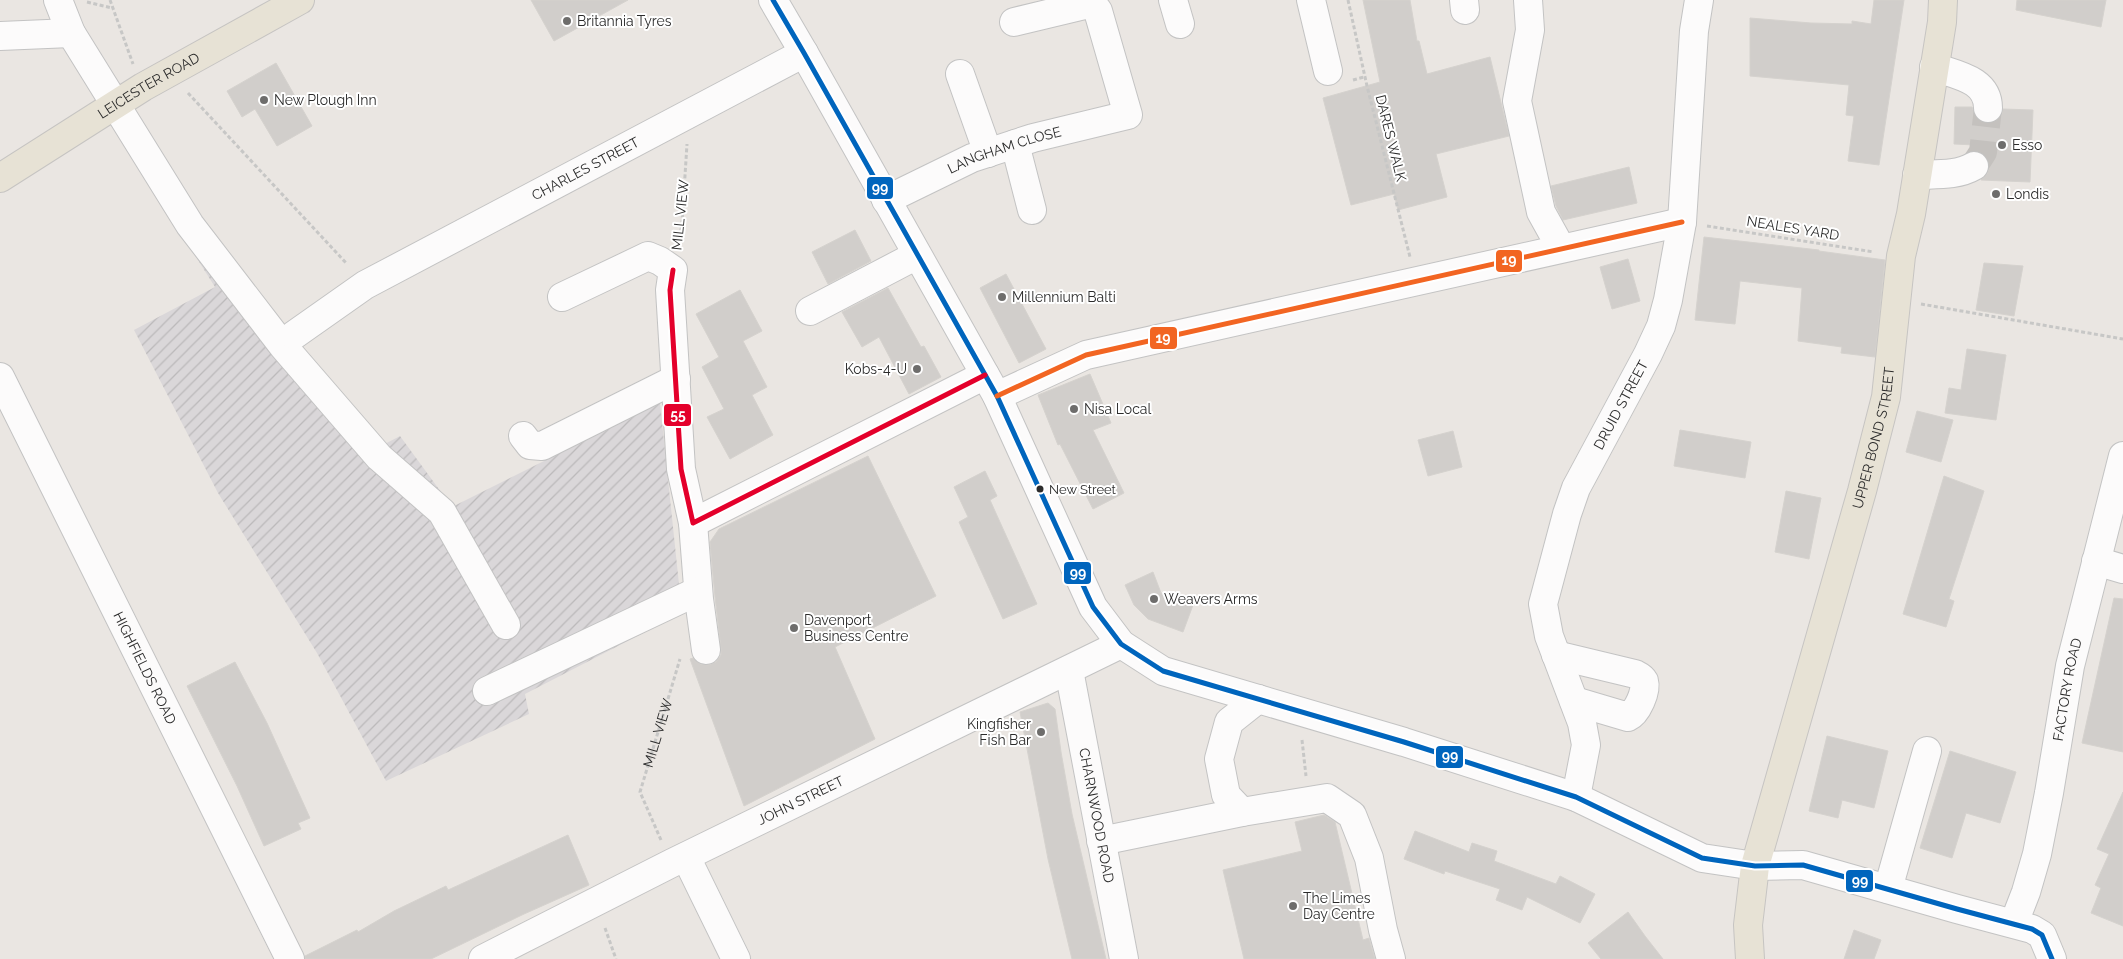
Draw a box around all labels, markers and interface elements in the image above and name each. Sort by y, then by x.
place label: Britannia Tyres [577,13,672,29]
marker: Britannia Tyres [561,15,573,27]
street label: LEICESTER ROAD [95,49,202,122]
place label: New Plough Inn [274,92,377,108]
street label: DARES WALK [1373,93,1409,183]
marker: New Plough Inn [258,94,270,106]
street label: LANGHAM CLOSE [945,123,1063,177]
street label: CHARLES STREET [529,133,642,203]
place label: Esso [2012,137,2042,153]
marker: Esso [1996,139,2008,151]
line badge: 99 [866,176,894,200]
street label: MILL VIEW [668,179,692,251]
text: 99 [872,180,888,196]
place label: Londis [2006,186,2049,202]
marker: Londis [1990,188,2002,200]
street label: NEALES YARD [1746,213,1840,243]
line badge: 19 [1495,249,1523,273]
text: 19 [1501,252,1517,268]
place label: Millennium Balti [1012,289,1116,305]
marker: Millennium Balti [996,291,1008,303]
line badge: 19 [1149,326,1178,350]
text: 19 [1155,330,1171,346]
street label: DRUID STREET [1590,357,1651,452]
place label: Kobs-4-U [845,361,907,377]
marker: Kobs-4-U [911,363,923,375]
street label: UPPER BOND STREET [1849,366,1897,511]
place label: Nisa Local [1084,401,1151,417]
line badge: 55 [663,403,692,427]
marker: Nisa Local [1068,403,1080,415]
text: 55 [670,407,686,423]
place label: New Street [1049,482,1117,497]
marker: New Street [1035,484,1045,494]
line badge: 99 [1063,561,1092,585]
text: 99 [1070,565,1086,581]
place label: Weavers Arms [1164,591,1258,607]
marker: Weavers Arms [1148,593,1160,605]
street label: HIGHFIELDS ROAD [110,609,180,727]
place label: Davenport Business Centre [804,612,908,644]
marker: Davenport Business Centre [788,622,800,634]
street label: FACTORY ROAD [2050,636,2085,742]
street label: MILL VIEW [640,696,676,769]
place label: Kingfisher Fish Bar [967,716,1031,748]
marker: Kingfisher Fish Bar [1035,726,1047,738]
line badge: 99 [1435,745,1464,769]
street label: CHARNWOOD ROAD [1076,747,1117,884]
text: 99 [1442,748,1458,764]
street label: JOHN STREET [755,772,847,828]
line badge: 99 [1845,869,1874,893]
text: 99 [1852,873,1868,889]
place label: The Limes Day Centre [1303,890,1375,922]
marker: The Limes Day Centre [1287,900,1299,912]

